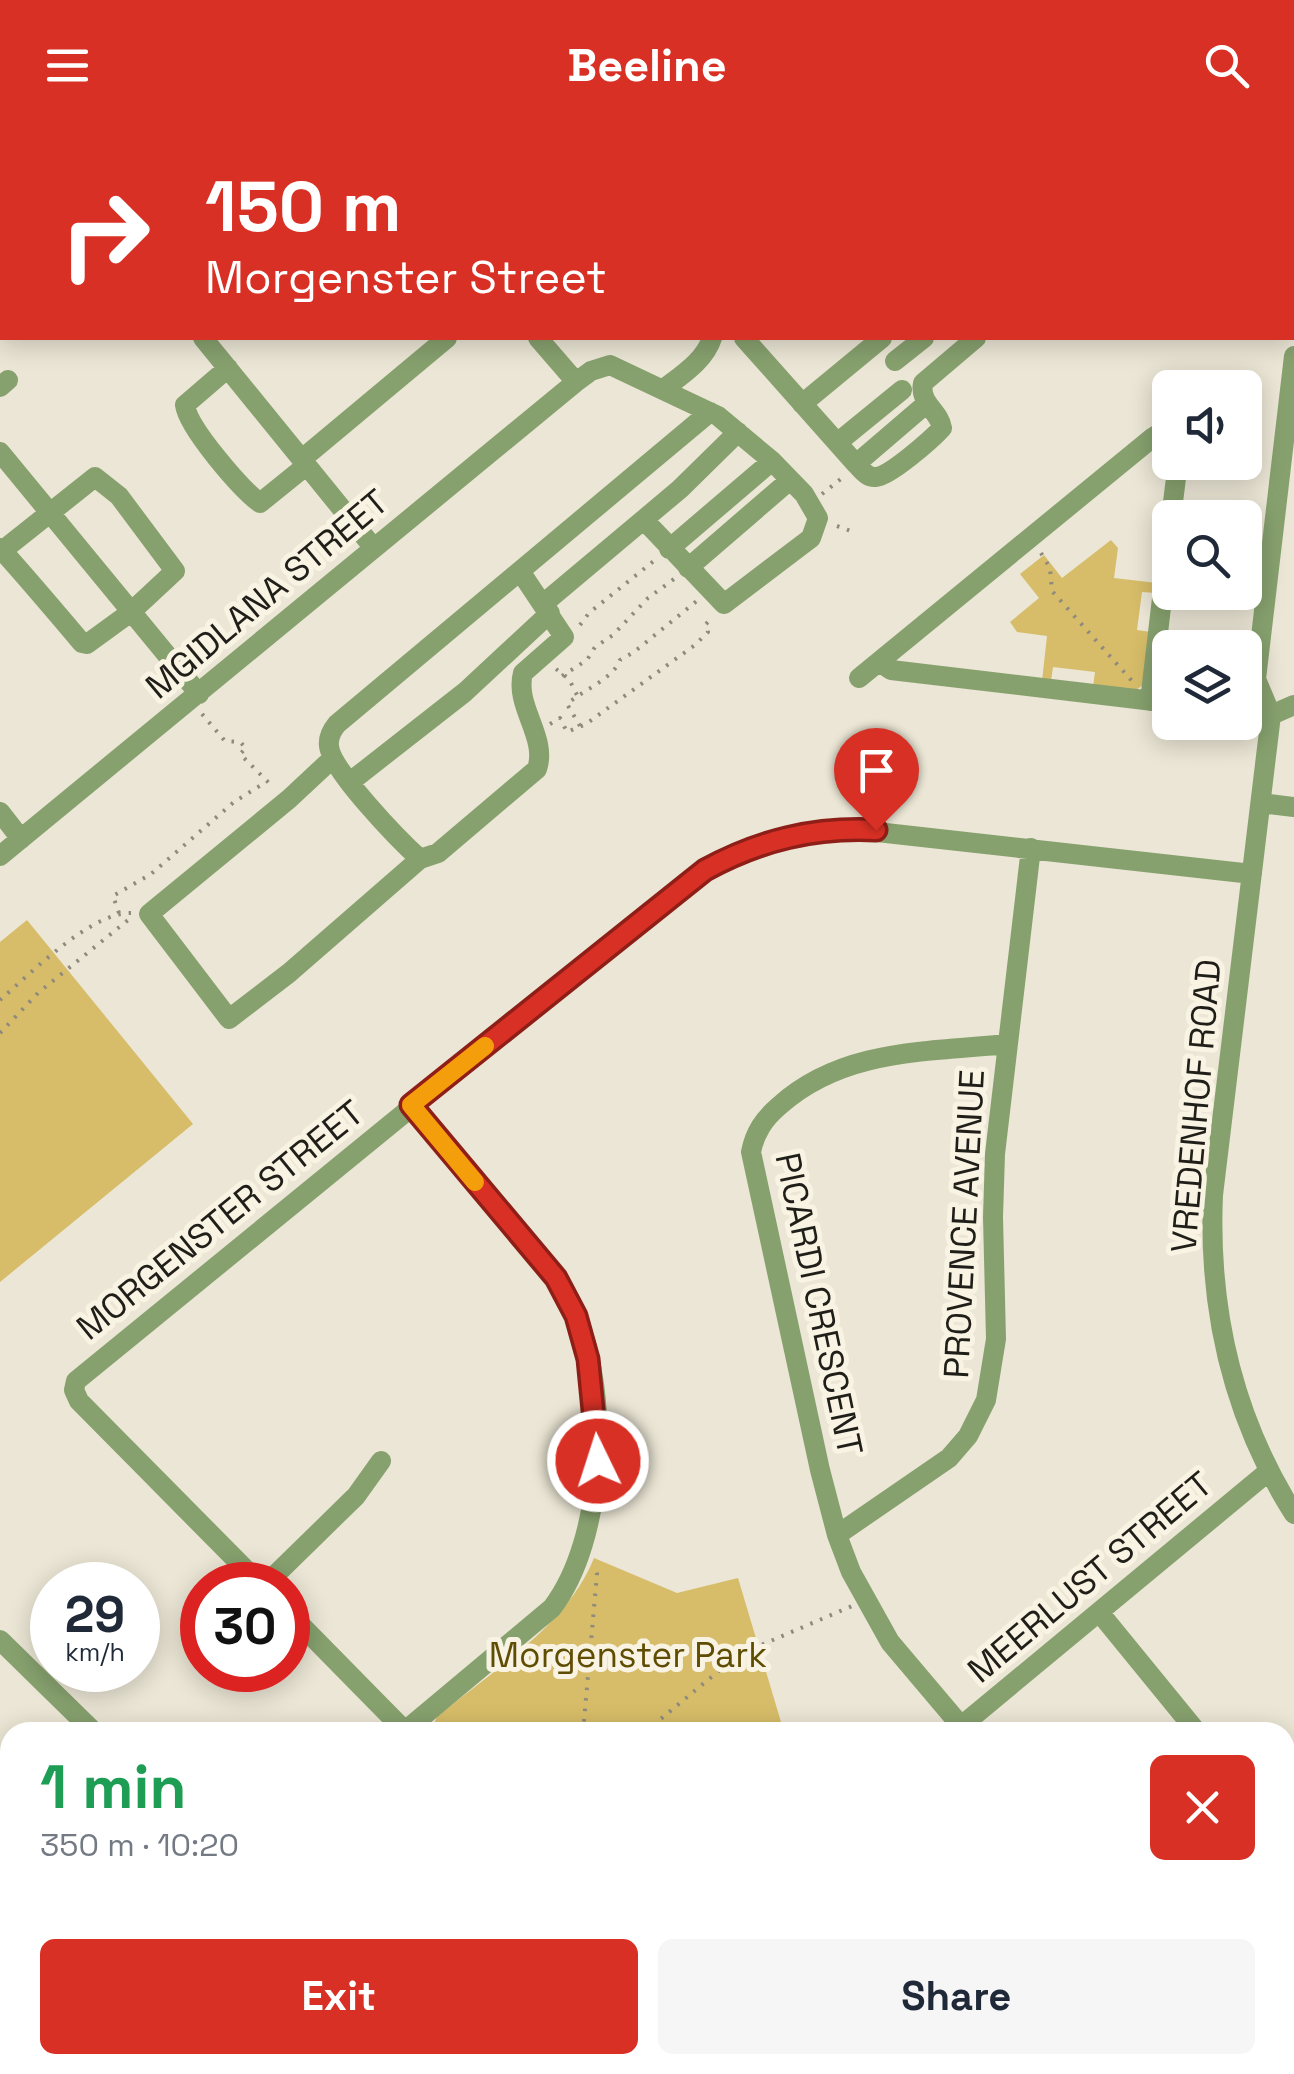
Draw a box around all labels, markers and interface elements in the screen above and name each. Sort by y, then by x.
text: Beeline [567,37,727,94]
icon: menu [40,38,95,93]
icon: search [1199,38,1254,93]
text: 150 m [205,162,402,251]
icon: right [40,170,170,300]
text: Morgenster Street [205,249,607,306]
map controls [1152,370,1262,740]
button: sound [1152,370,1262,480]
street label: MGIDLANA STREET [137,480,397,708]
button: search [1152,500,1262,610]
button: layers [1152,630,1262,740]
pin [834,728,919,831]
icon: arrive [849,743,904,798]
street label: VREDENHOF ROAD [1161,957,1231,1255]
street label: PROVENCE AVENUE [934,1068,994,1380]
street label: MORGENSTER STREET [68,1091,372,1349]
street label: PICARDI CRESCENT [765,1149,873,1459]
position arrow [546,1409,650,1513]
street label: MEERLUST STREET [959,1462,1221,1692]
speed limit sign: 30 [180,1562,310,1692]
text: 29 [65,1583,125,1647]
park label: Morgenster Park [489,1633,767,1677]
text: km/h [65,1636,125,1668]
text: 1 min [40,1749,187,1826]
button: close [1150,1755,1255,1860]
text: 350 m · 10:20 [40,1825,239,1865]
button: Exit [40,1939,638,2054]
button: Share [658,1939,1255,2054]

